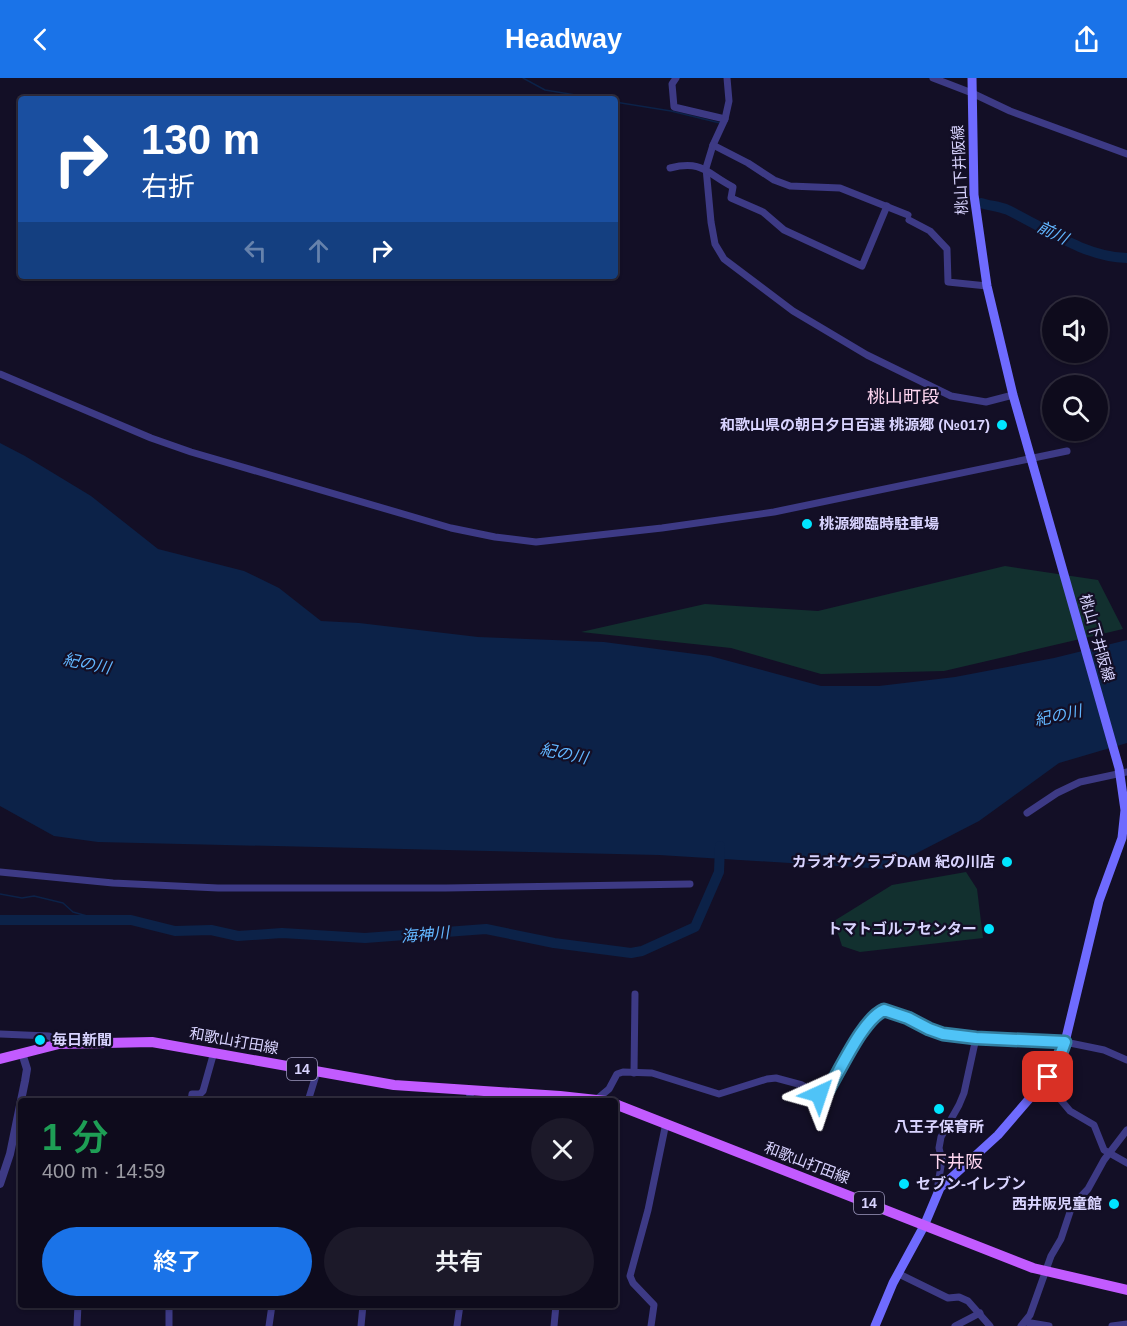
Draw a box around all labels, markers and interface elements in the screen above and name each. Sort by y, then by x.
icon: back [24,23,57,56]
icon: share [1070,23,1103,56]
text: Headway [505,24,622,54]
text: 130 m [141,116,260,163]
icon: right [42,120,120,198]
street label: 桃山下井阪線 [949,125,970,215]
text: 右折 [141,172,195,202]
water label: 前川 [1035,218,1073,248]
icon: left [239,234,272,267]
icon: ahead [302,234,335,267]
icon: right [365,234,398,267]
map controls [1042,297,1108,441]
button: sound [1042,297,1108,363]
button: search [1042,375,1108,441]
district label: 桃山町段 [867,387,939,407]
place label: 和歌山県の朝日夕日百選 桃源郷 (№017) [720,416,990,433]
marker: 和歌山県の朝日夕日百選 桃源郷 (№017) [995,418,1009,432]
place label: 桃源郷臨時駐車場 [819,515,939,532]
marker: 桃源郷臨時駐車場 [800,517,814,531]
street label: 桃山下井阪線 [1077,592,1118,683]
water label: 紀の川 [62,651,114,677]
water label: 紀の川 [1033,702,1085,729]
water label: 紀の川 [539,741,591,767]
place label: カラオケクラブDAM 紀の川店 [792,853,995,870]
marker: カラオケクラブDAM 紀の川店 [1000,855,1014,869]
place label: トマトゴルフセンター [827,920,977,937]
marker: トマトゴルフセンター [982,922,996,936]
water label: 海神川 [400,924,452,945]
street label: 和歌山打田線 [188,1024,280,1057]
place label: 毎日新聞 [52,1031,112,1048]
marker: 毎日新聞 [33,1033,47,1047]
pin [1022,1051,1073,1102]
road number: 14 [287,1058,317,1080]
icon: arrive [1031,1060,1064,1093]
position arrow [787,1062,851,1126]
marker: 八王子保育所 [932,1102,946,1116]
text: 1 分 [42,1117,108,1158]
button: close [531,1118,594,1181]
place label: 八王子保育所 [894,1118,984,1135]
street label: 和歌山打田線 [762,1138,852,1187]
district label: 下井阪 [929,1152,983,1172]
text: 400 m · 14:59 [42,1160,165,1182]
place label: セブン-イレブン [916,1175,1026,1192]
marker: セブン-イレブン [897,1177,911,1191]
road number: 14 [854,1192,884,1214]
place label: 西井阪児童館 [1012,1195,1102,1212]
marker: 西井阪児童館 [1107,1197,1121,1211]
button: 終了 [42,1227,312,1296]
button: 共有 [324,1227,594,1296]

